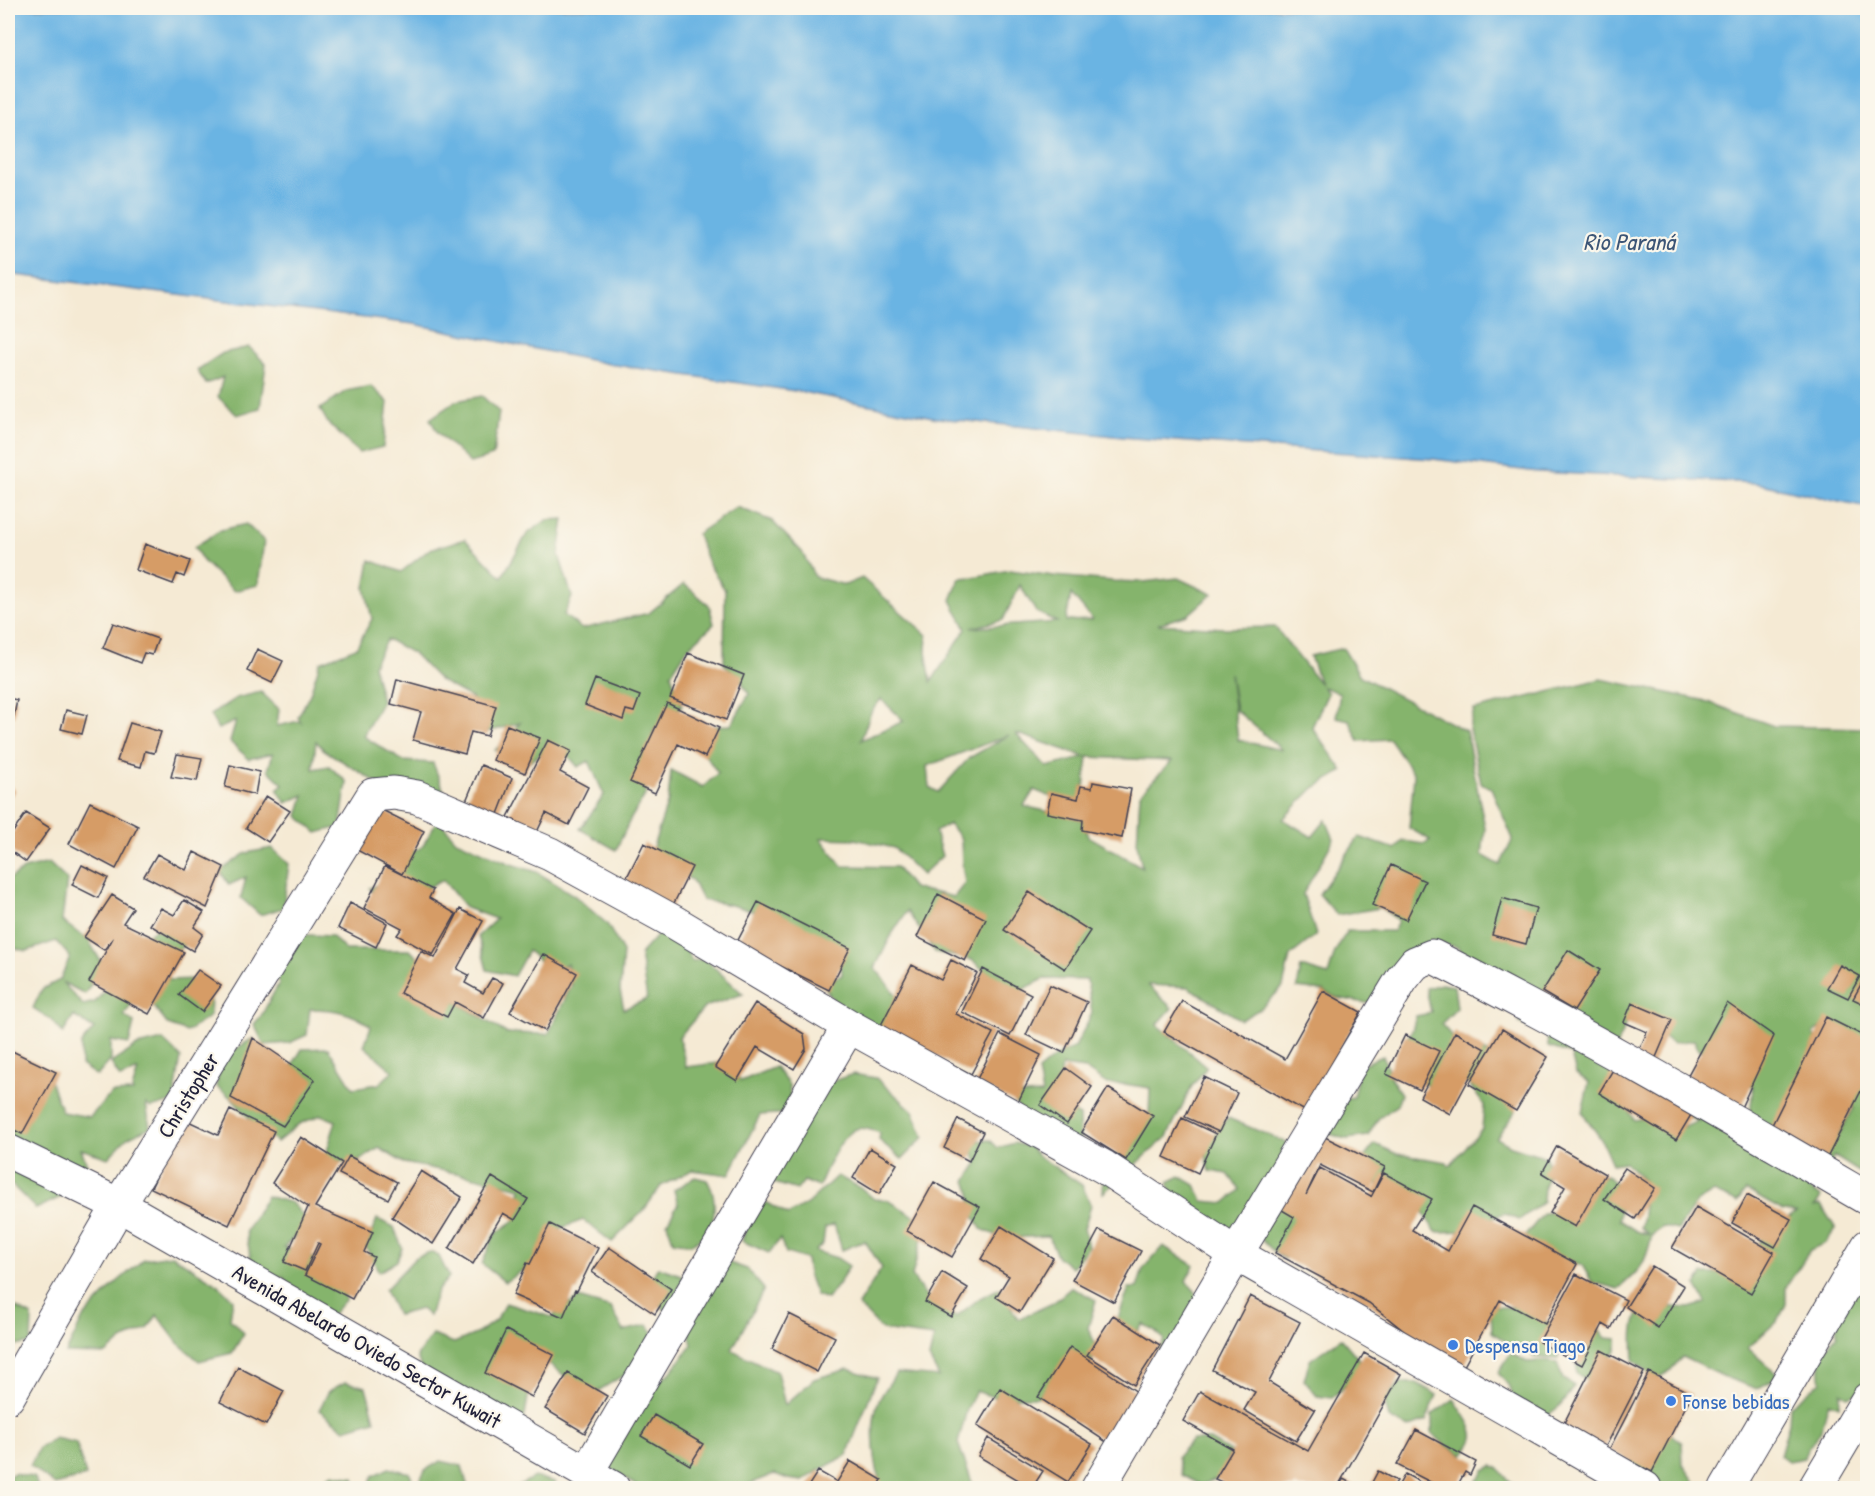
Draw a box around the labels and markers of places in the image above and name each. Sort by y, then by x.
place label: Despensa Tiago [1465,1330,1586,1360]
marker: Despensa Tiago [1446,1338,1460,1352]
place label: Fonse bebidas [1682,1386,1790,1416]
marker: Fonse bebidas [1664,1394,1678,1408]

